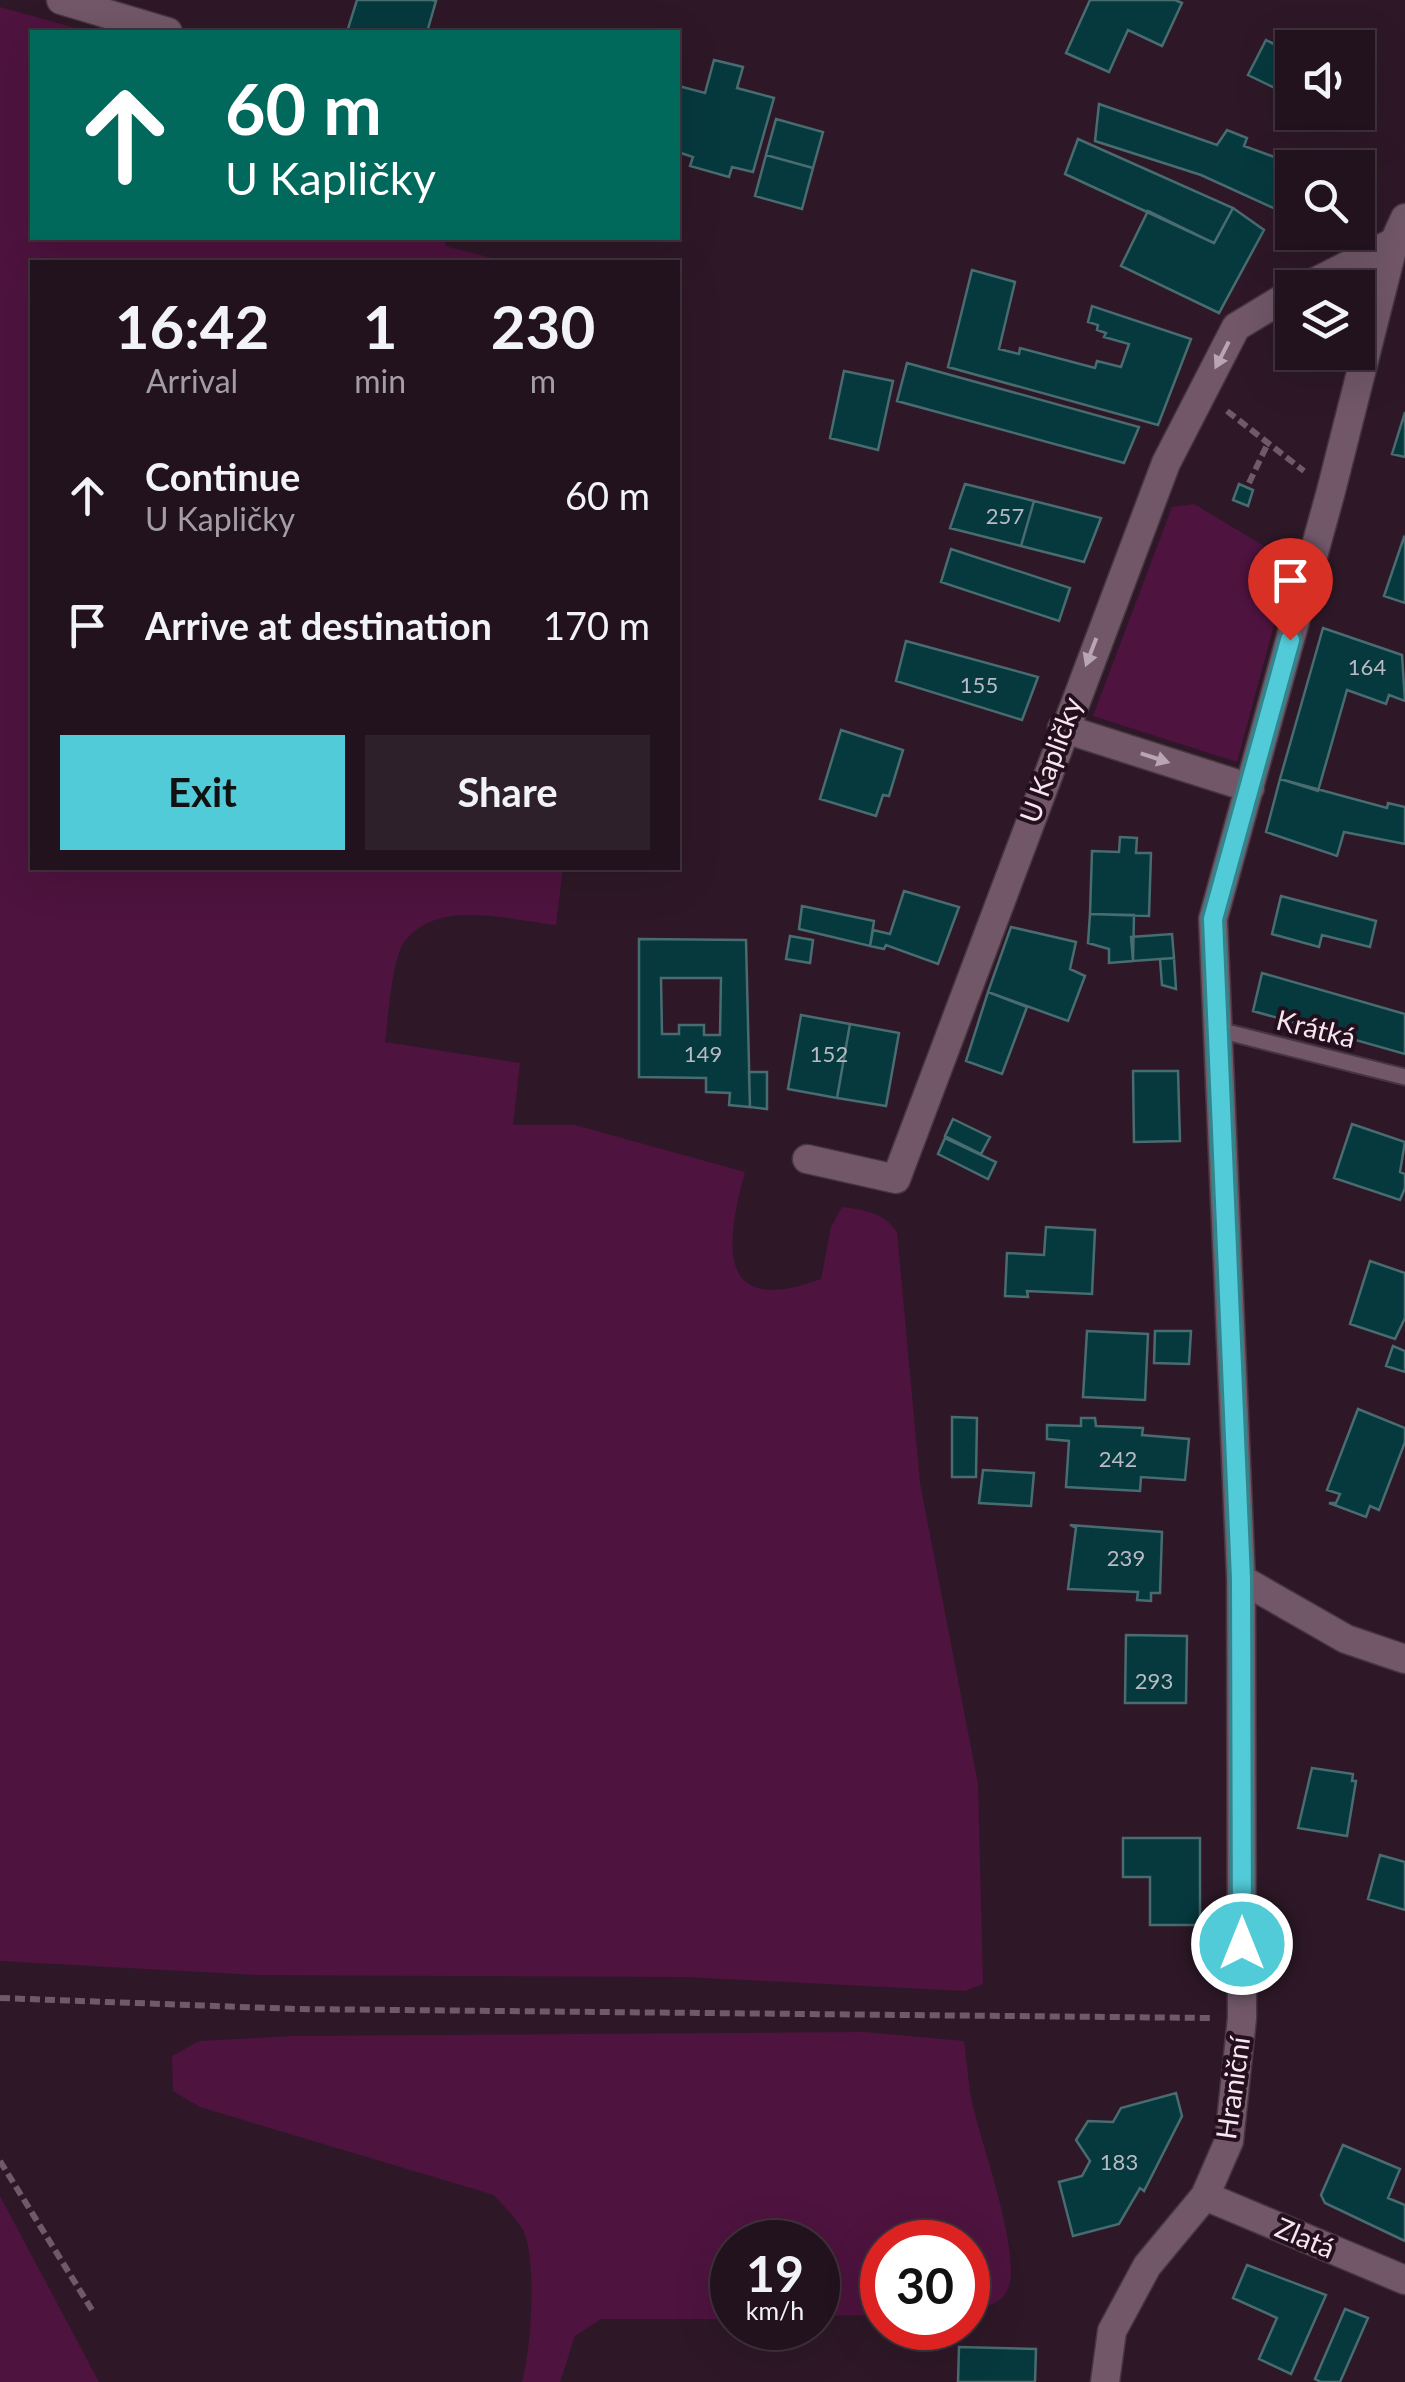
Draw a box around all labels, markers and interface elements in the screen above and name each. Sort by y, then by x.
map controls [1275,30,1375,370]
button: sound [1275,30,1375,130]
text: 60 m [225,66,382,150]
icon: ahead [60,70,190,200]
button: search [1275,150,1375,250]
text: U Kapličky [225,151,436,205]
button: layers [1275,270,1375,370]
text: 16:42 [115,290,269,362]
text: 1 [363,290,398,362]
text: 230 [491,290,595,362]
one-way arrow [1214,340,1231,369]
text: Arrival [146,361,238,400]
text: min [354,361,406,400]
text: m [530,361,556,400]
text: Continue [145,453,300,499]
icon: ahead [60,468,115,523]
text: 60 m [565,472,650,518]
text: U Kapličky [145,499,295,538]
house number: 257 [986,502,1024,529]
pin [1248,538,1333,641]
icon: arrive [1263,553,1318,608]
icon: arrive [60,598,115,653]
text: Arrive at destination [145,602,492,648]
text: 170 m [543,602,650,648]
one-way arrow [1083,637,1098,667]
house number: 164 [1348,653,1386,680]
house number: 155 [960,671,998,698]
street label: U Kapličky [1012,692,1089,827]
button: Exit [60,735,345,850]
button: Share [365,735,650,850]
one-way arrow [1141,751,1171,766]
street label: Krátká [1273,1002,1359,1054]
house number: 149 [684,1040,722,1067]
house number: 152 [810,1040,848,1067]
house number: 242 [1099,1445,1137,1472]
house number: 239 [1107,1544,1145,1571]
house number: 293 [1135,1667,1173,1694]
position arrow [1190,1892,1294,1996]
street label: Hraniční [1208,2033,1256,2141]
house number: 183 [1100,2148,1138,2175]
street label: Zlatá [1271,2210,1340,2265]
speed limit sign: 30 [860,2220,990,2350]
text: 19 [746,2243,804,2303]
text: km/h [746,2295,804,2325]

